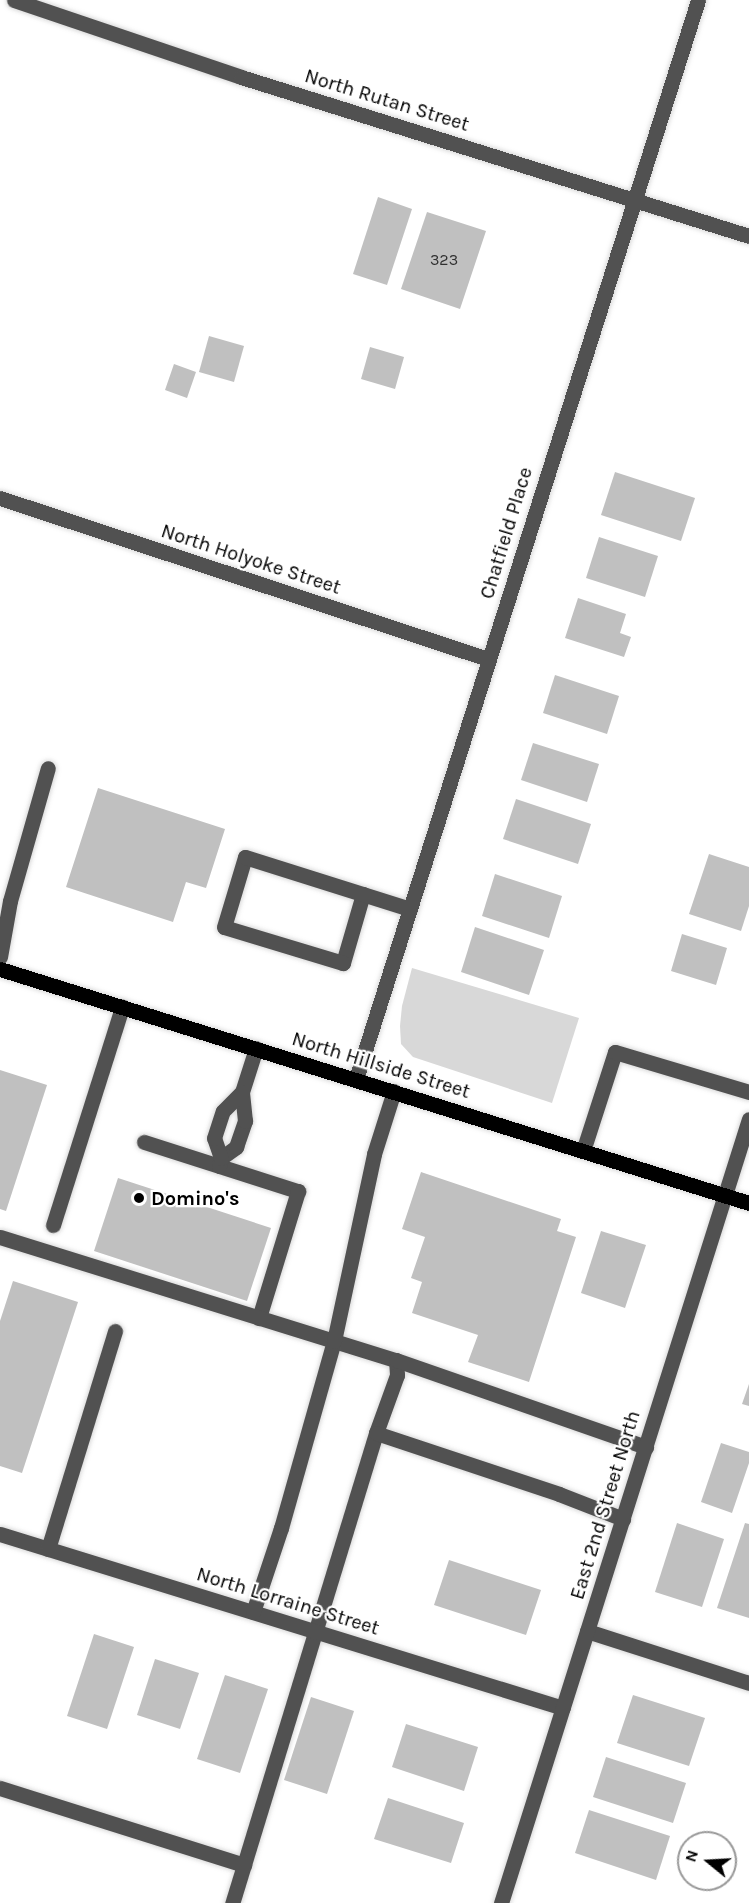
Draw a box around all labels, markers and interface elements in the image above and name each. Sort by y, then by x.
street label: North Rutan Street [302,64,472,136]
house number: 323 [430,250,458,270]
street label: Chatfield Place [475,464,537,602]
street label: North Holyoke Street [158,519,344,599]
street label: North Hillside Street [289,1026,473,1104]
place label: Domino's [151,1186,240,1210]
marker: Domino's [132,1191,146,1205]
street label: East 2nd Street North [565,1408,645,1602]
street label: North Lorraine Street [194,1562,382,1640]
north arrow [677,1831,737,1891]
text: N [680,1848,702,1864]

